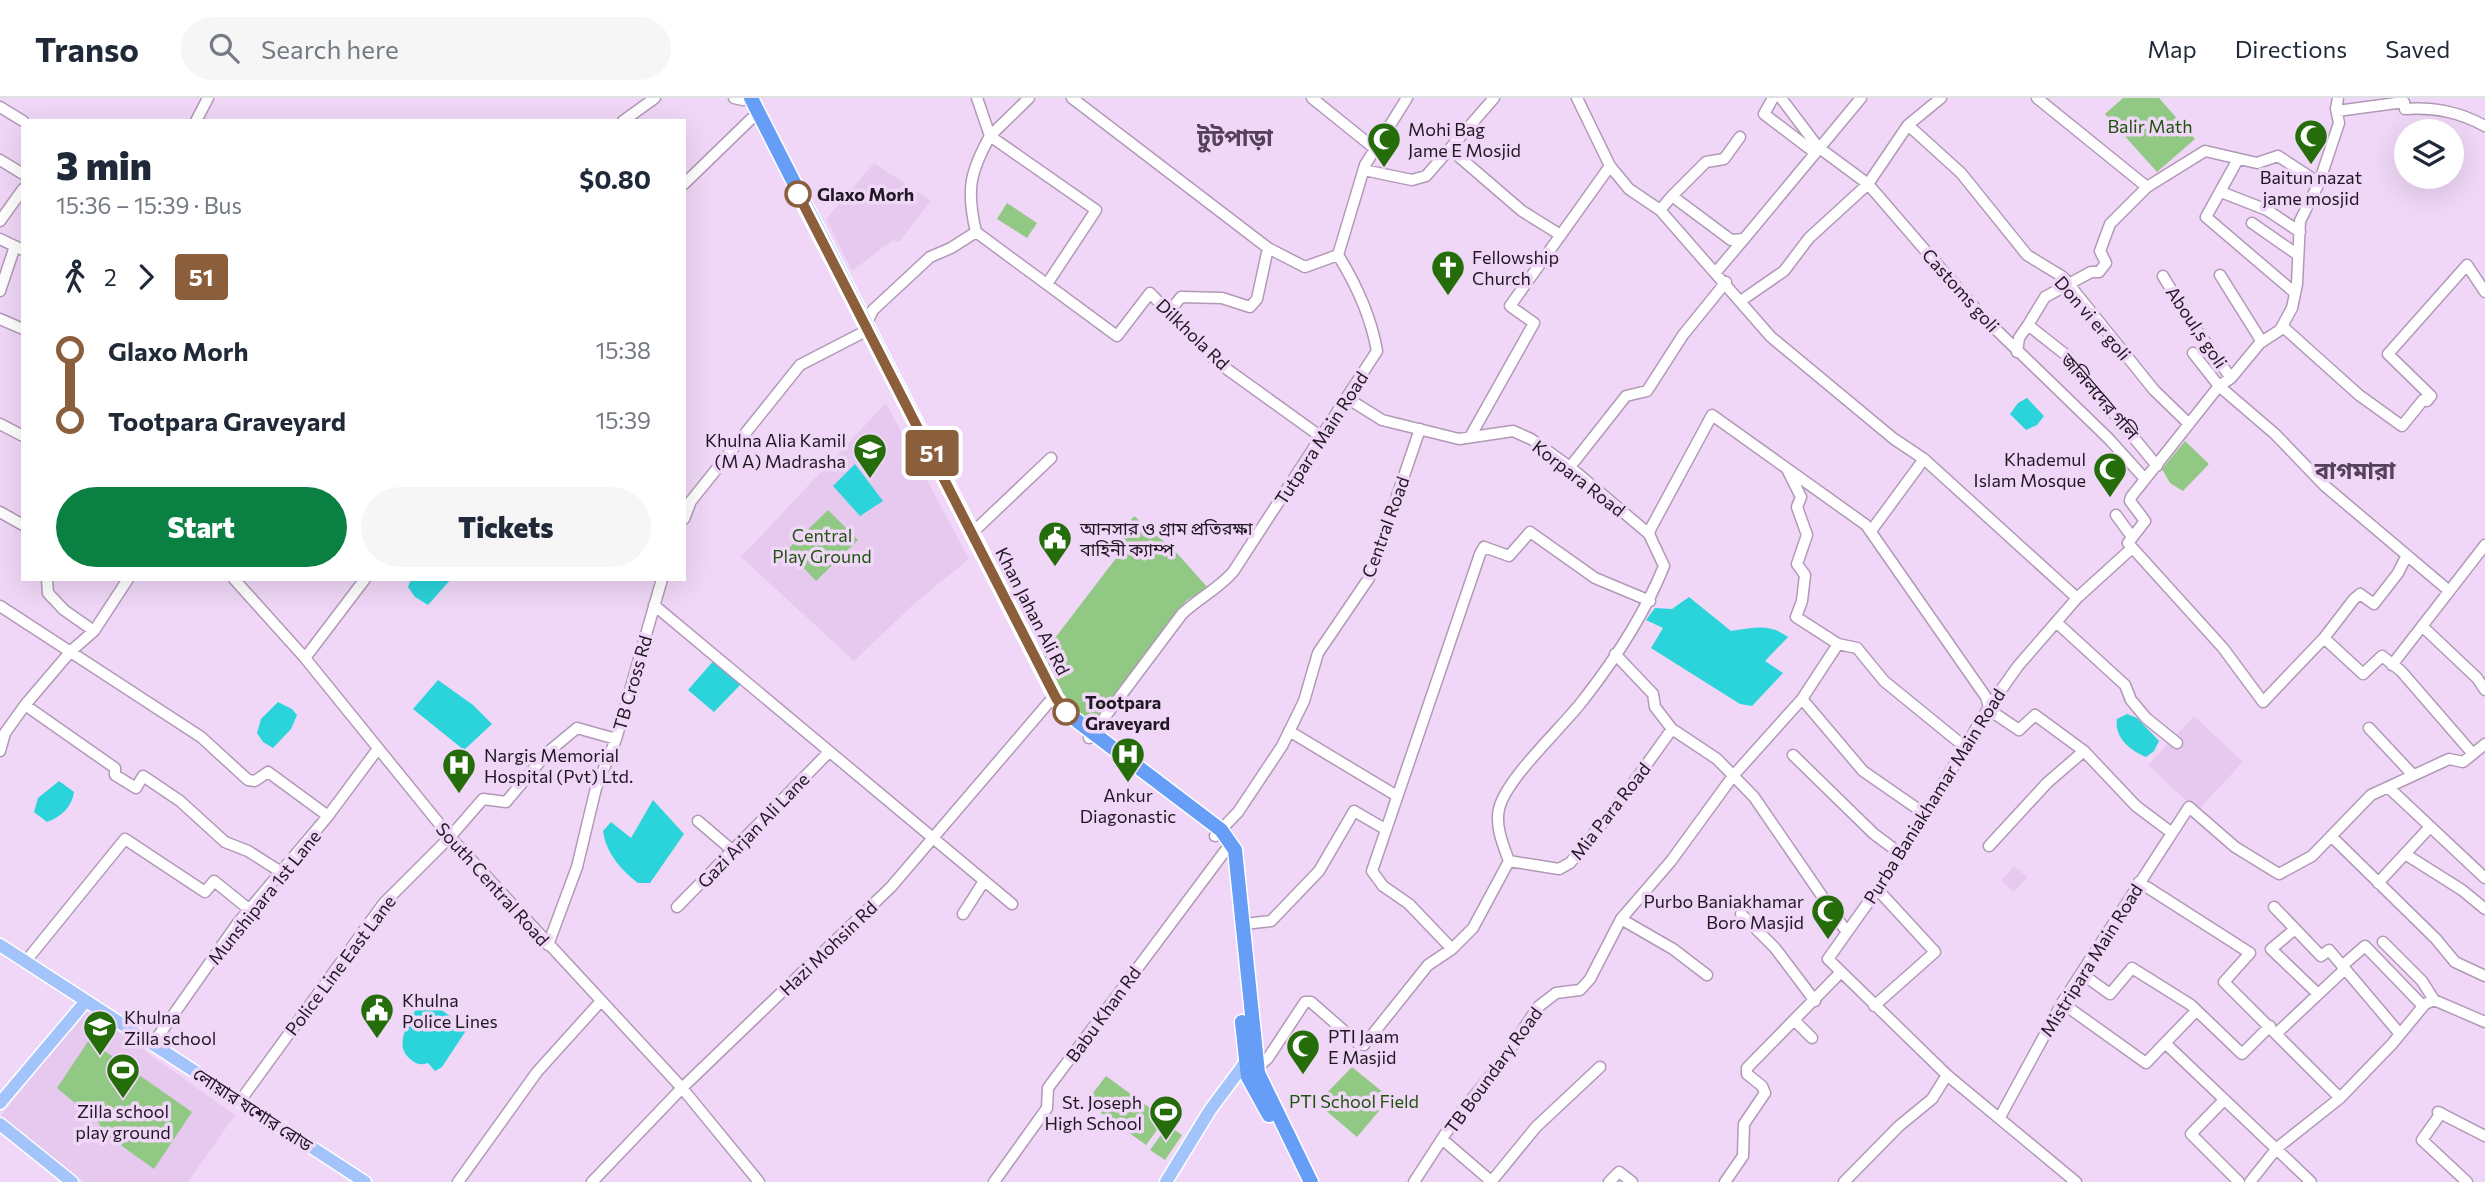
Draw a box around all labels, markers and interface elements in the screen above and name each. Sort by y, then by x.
search box [181,17,671,80]
text: Transo [35,28,139,69]
icon: search [205,29,243,67]
text: Search here [261,33,399,64]
text: Map [2147,34,2197,63]
text: Directions [2235,34,2347,63]
text: Saved [2385,34,2450,63]
park label: Balir Math [2107,115,2193,137]
mosque icon: Baitun nazat jame mosjid [2292,117,2330,166]
place label: Mohi Bag Jame E Mosjid [1408,118,1521,161]
map controls [2394,119,2464,189]
button: layers [2394,119,2464,189]
mosque icon: Mohi Bag Jame E Mosjid [1365,120,1403,169]
district label: টুটপাড়া [1196,122,1274,153]
text: 3 min [56,141,152,188]
text: $0.80 [579,163,651,194]
place label: Baitun nazat jame mosjid [2260,166,2362,209]
marker: Glaxo Morh [785,181,811,207]
place label: Glaxo Morh [817,183,914,205]
text: 15:36 – 15:39 · Bus [56,191,242,219]
street label: Castoms goli [1918,244,2004,336]
place label: Fellowship Church [1472,246,1559,289]
church icon: Fellowship Church [1429,248,1467,297]
icon: walk [56,258,94,296]
icon: forward [127,258,165,296]
text: 51 [189,262,214,291]
text: 2 [104,263,117,291]
street label: Don vi er goli [2050,271,2136,365]
street label: Aboul,s goli [2162,282,2232,372]
street label: Dilkhola Rd [1152,294,1234,374]
text: Glaxo Morh [108,335,249,366]
text: 15:38 [595,336,651,364]
street label: জলিলদের গলি [2056,348,2144,444]
street label: Tutpara Main Road [1270,367,1372,509]
text: Tootpara Graveyard [108,405,346,436]
text: 15:39 [595,406,651,434]
place label: Khulna Alia Kamil (M A) Madrasha [705,429,846,472]
line badge: 51 [900,430,964,476]
school or university icon: Khulna Alia Kamil (M A) Madrasha [851,431,889,480]
street label: Korpara Road [1528,435,1630,521]
text: 51 [920,438,944,467]
place label: Khademul Islam Mosque [1974,448,2086,491]
mosque icon: Khademul Islam Mosque [2091,450,2129,499]
district label: বাগমারা [2314,455,2397,484]
street label: Central Road [1357,473,1413,581]
button: Start [56,487,347,567]
button: Tickets [361,487,651,567]
place label: আনসার ও গ্রাম প্রতিরক্ষা বাহিনী ক্যাম্প [1079,517,1253,560]
public building icon: আনসার ও গ্রাম প্রতিরক্ষা বাহিনী ক্যাম্প [1036,519,1074,568]
park label: Central Play Ground [772,524,872,567]
street label: Khan Jahan Ali Rd [991,543,1075,679]
street label: TB Cross Rd [608,633,656,733]
street label: Purba Baniakhamar Main Road [1859,684,2009,908]
place label: Tootpara Graveyard [1085,691,1170,734]
marker: Tootpara Graveyard [1053,699,1079,725]
hospital icon: Ankur Diagonastic [1109,735,1147,784]
place label: Nargis Memorial Hospital (Pvt) Ltd. [484,744,633,787]
hospital icon: Nargis Memorial Hospital (Pvt) Ltd. [440,746,478,795]
street label: Mia Para Road [1565,758,1655,864]
street label: Gazi Arjan Ali Lane [692,768,814,892]
place label: Ankur Diagonastic [1080,784,1176,827]
street label: South Central Road [432,818,554,950]
street label: Munshipara 1st Lane [203,825,325,969]
street label: Mistripara Main Road [2035,880,2147,1040]
place label: Purbo Baniakhamar Boro Masjid [1643,890,1804,933]
street label: Police Line East Lane [280,891,400,1039]
mosque icon: Purbo Baniakhamar Boro Masjid [1809,892,1847,941]
street label: Hazi Mohsin Rd [775,896,881,1000]
street label: Babu Khan Rd [1061,962,1145,1066]
place label: Khulna Police Lines [402,989,498,1032]
public building icon: Khulna Police Lines [358,991,396,1040]
street label: TB Boundary Road [1440,1002,1546,1138]
place label: Khulna Zilla school [124,1006,216,1049]
school or university icon: Khulna Zilla school [81,1008,119,1057]
place label: PTI Jaam E Masjid [1328,1025,1399,1068]
mosque icon: PTI Jaam E Masjid [1284,1027,1322,1076]
sports icon: Zilla school play ground [104,1051,142,1100]
street label: লোয়ার যশোর রোড [189,1062,317,1156]
park label: PTI School Field [1289,1090,1419,1112]
place label: St. Joseph High School [1045,1091,1142,1134]
sports icon: St. Joseph High School [1147,1093,1185,1142]
place label: Zilla school play ground [75,1100,171,1143]

